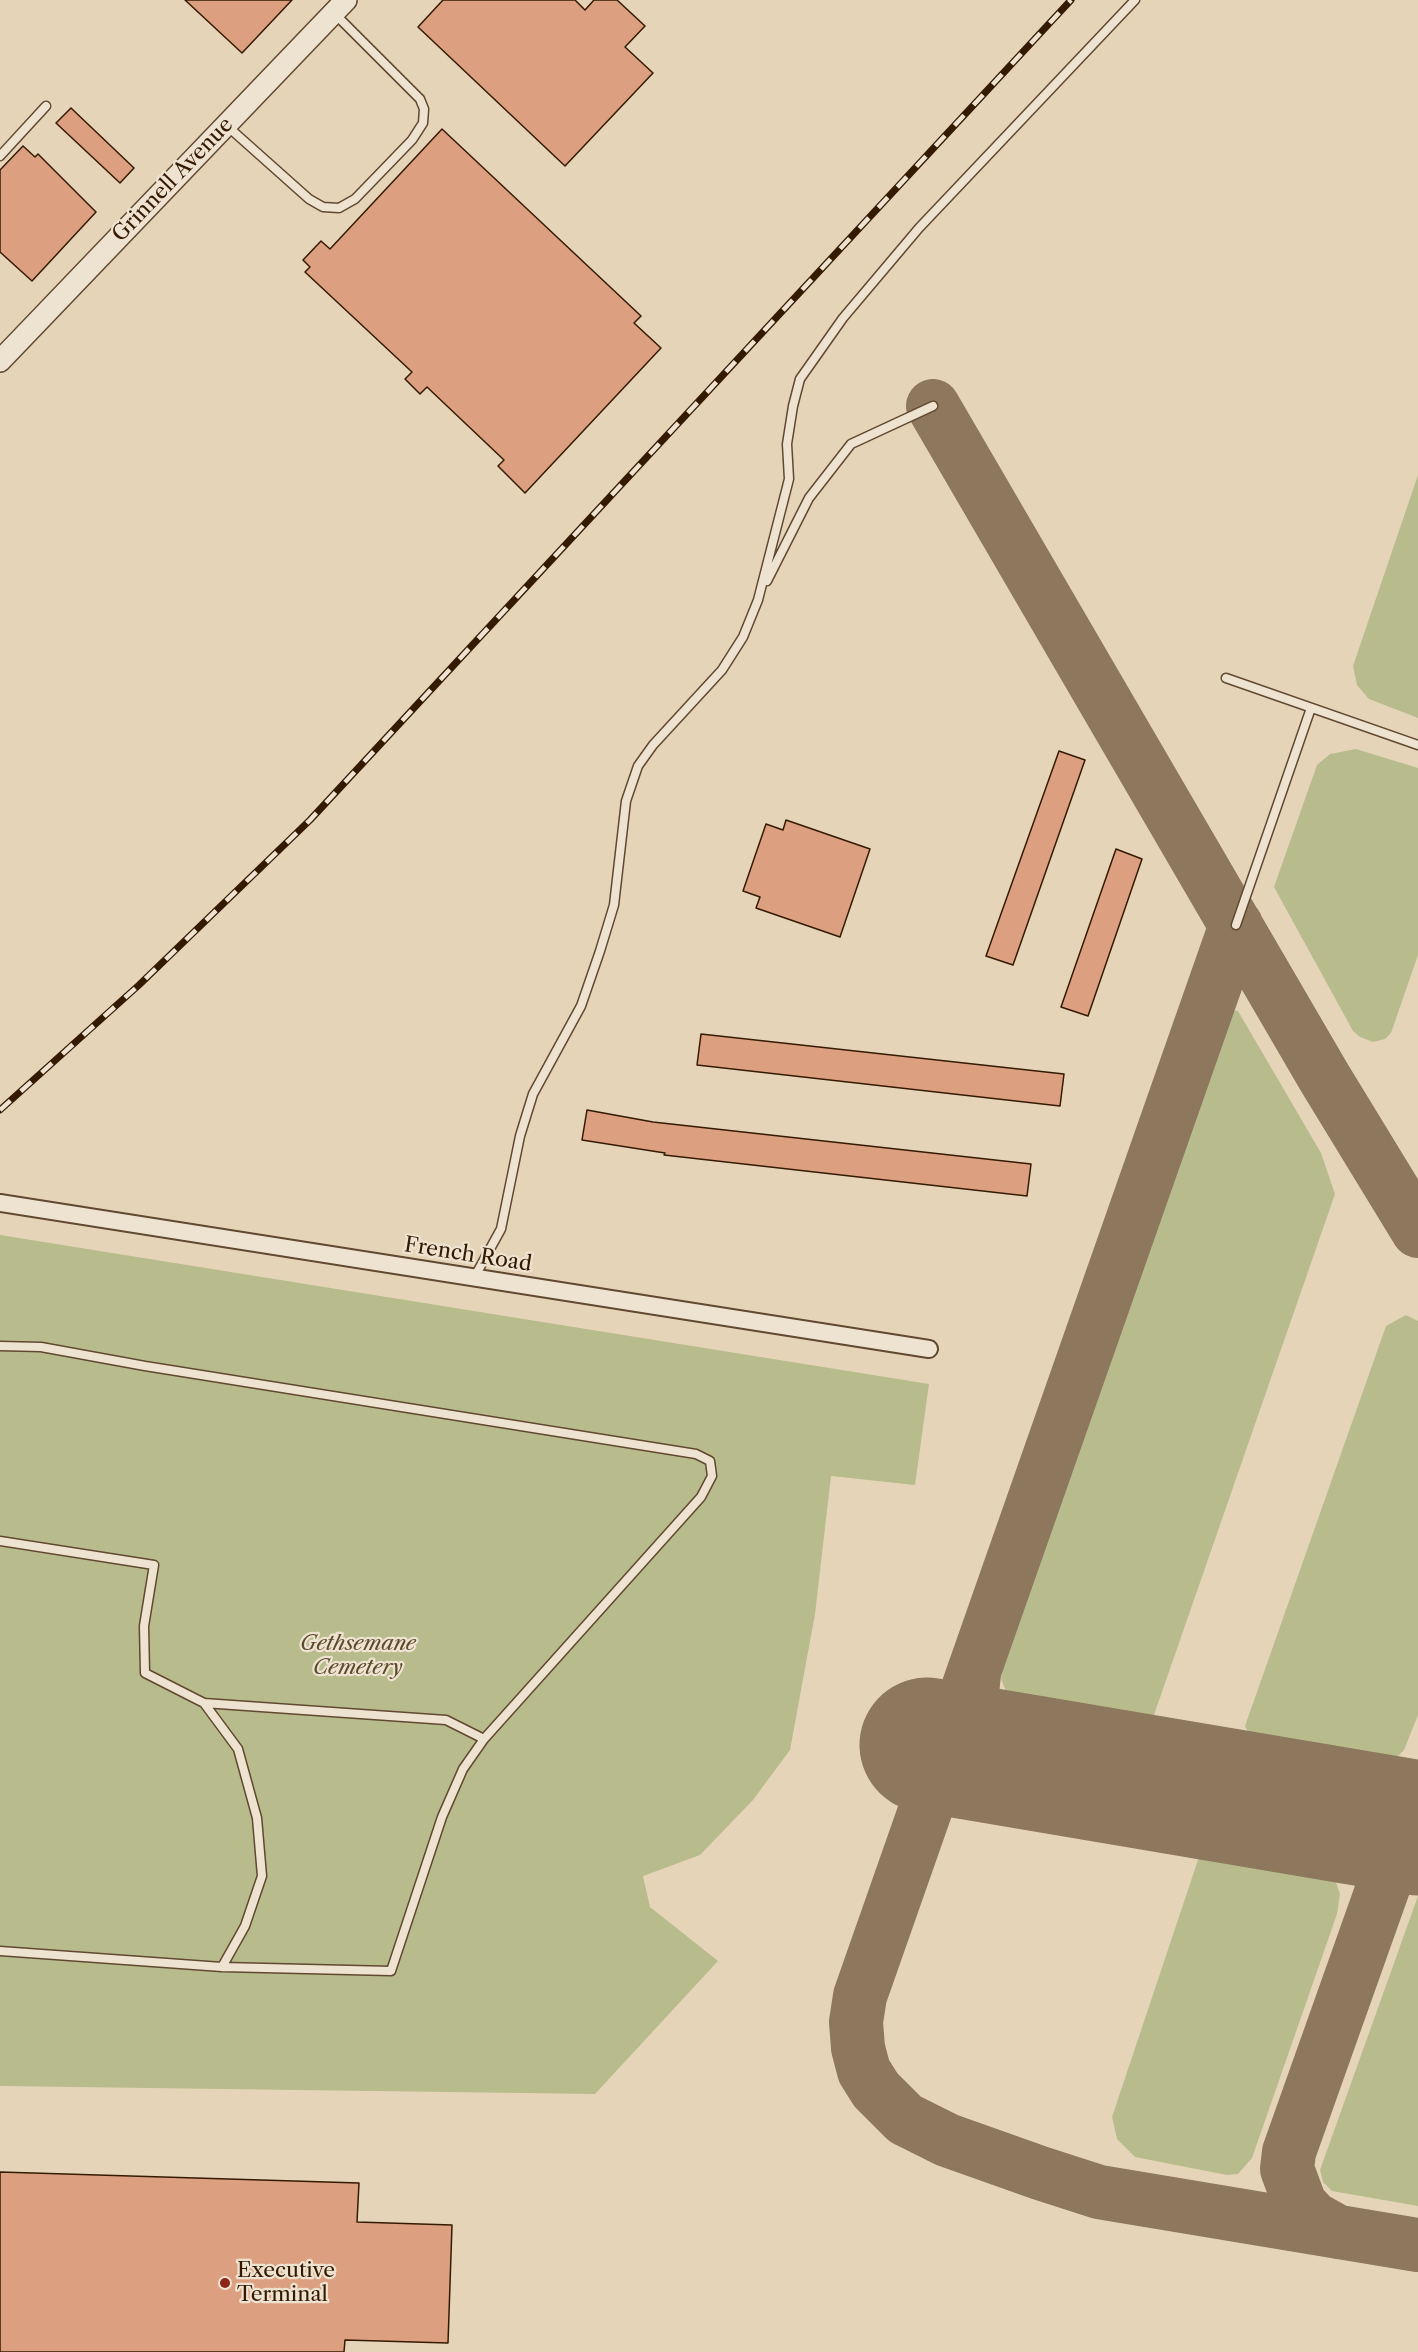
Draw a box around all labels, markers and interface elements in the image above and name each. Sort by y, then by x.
street label: Grinnell Avenue [107,113,239,247]
street label: French Road [402,1232,534,1278]
park label: Gethsemane Cemetery [300,1631,416,1681]
place label: Executive Terminal [237,2258,335,2308]
marker: Executive Terminal [218,2276,232,2290]

